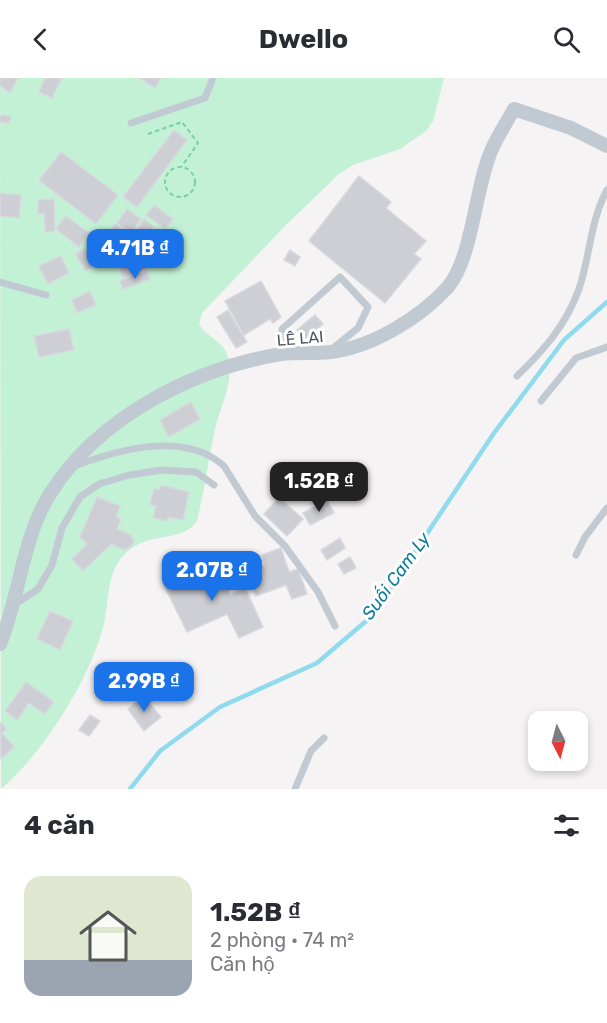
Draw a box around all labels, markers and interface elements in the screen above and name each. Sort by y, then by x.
icon: back [24,23,57,56]
text: Dwello [259,23,348,55]
icon: search [550,23,583,56]
pin: 4.71B ₫ [80,229,190,280]
text: 4.71B ₫ [101,236,169,260]
street label: LÊ LAI [276,327,324,350]
pin: 1.52B ₫ [264,462,374,513]
text: 1.52B ₫ [284,469,354,493]
water label: Suối Cam Ly [356,527,436,624]
pin: 2.07B ₫ [157,551,267,602]
text: 2.07B ₫ [176,558,248,582]
pin: 2.99B ₫ [89,662,199,713]
text: 2.99B ₫ [108,669,180,693]
north arrow [528,711,588,771]
map controls [528,711,588,771]
icon: filters [550,809,583,842]
text: 4 căn [24,810,95,841]
text: 1.52B ₫ [210,897,301,928]
icon: home [72,900,144,972]
text: 2 phòng · 74 m² [210,928,354,952]
text: Căn hộ [210,952,275,976]

